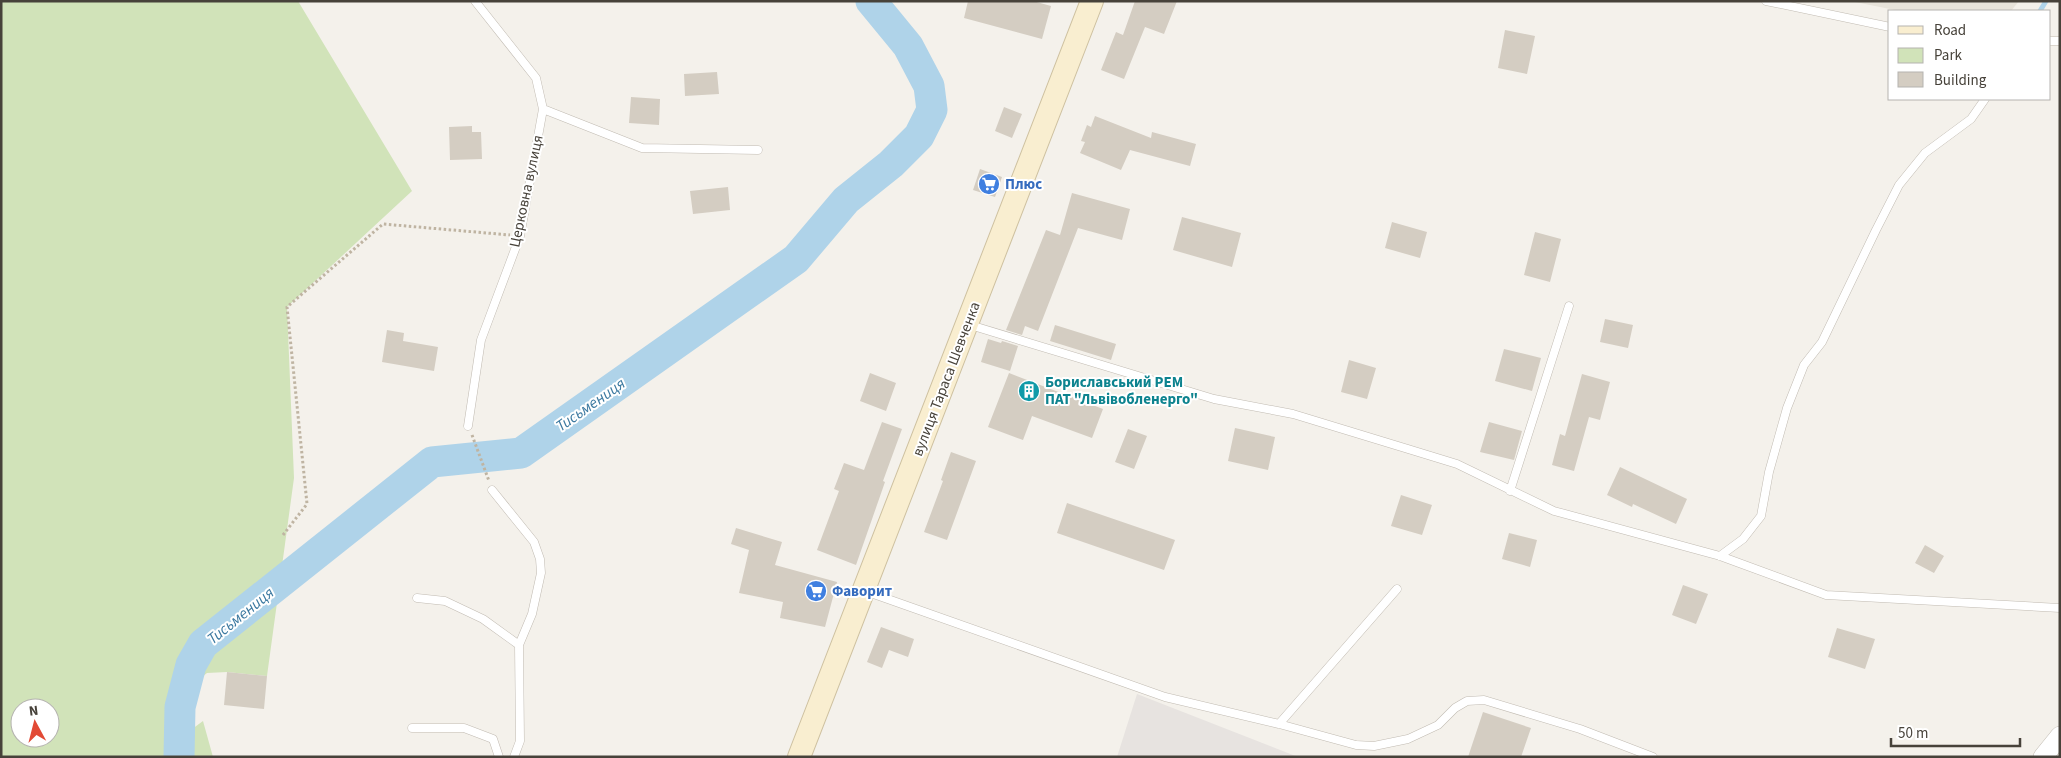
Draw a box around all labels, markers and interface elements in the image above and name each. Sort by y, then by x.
legend [1888,10,2051,100]
text: Road [1934,20,1966,41]
text: Park [1934,45,1963,66]
text: Building [1934,70,1987,91]
street label: Церковна вулиця [504,133,549,249]
supermarket icon: Плюс [977,172,1001,196]
place label: Плюс [1005,174,1042,195]
street label: вулиця Тараса Шевченка [907,299,986,459]
place label: Бориславський РЕМ ПАТ "Львівобленерго" [1045,372,1198,410]
water label: Тисьмениця [551,373,630,437]
building icon: Бориславський РЕМ ПАТ "Львівобленерго" [1017,379,1041,403]
supermarket icon: Фаворит [804,579,828,603]
place label: Фаворит [832,581,892,602]
water label: Тисьмениця [202,582,279,650]
north arrow [10,698,60,748]
text: N [28,701,39,722]
scale bar [1891,716,2020,748]
text: 50 m [1898,723,1928,744]

